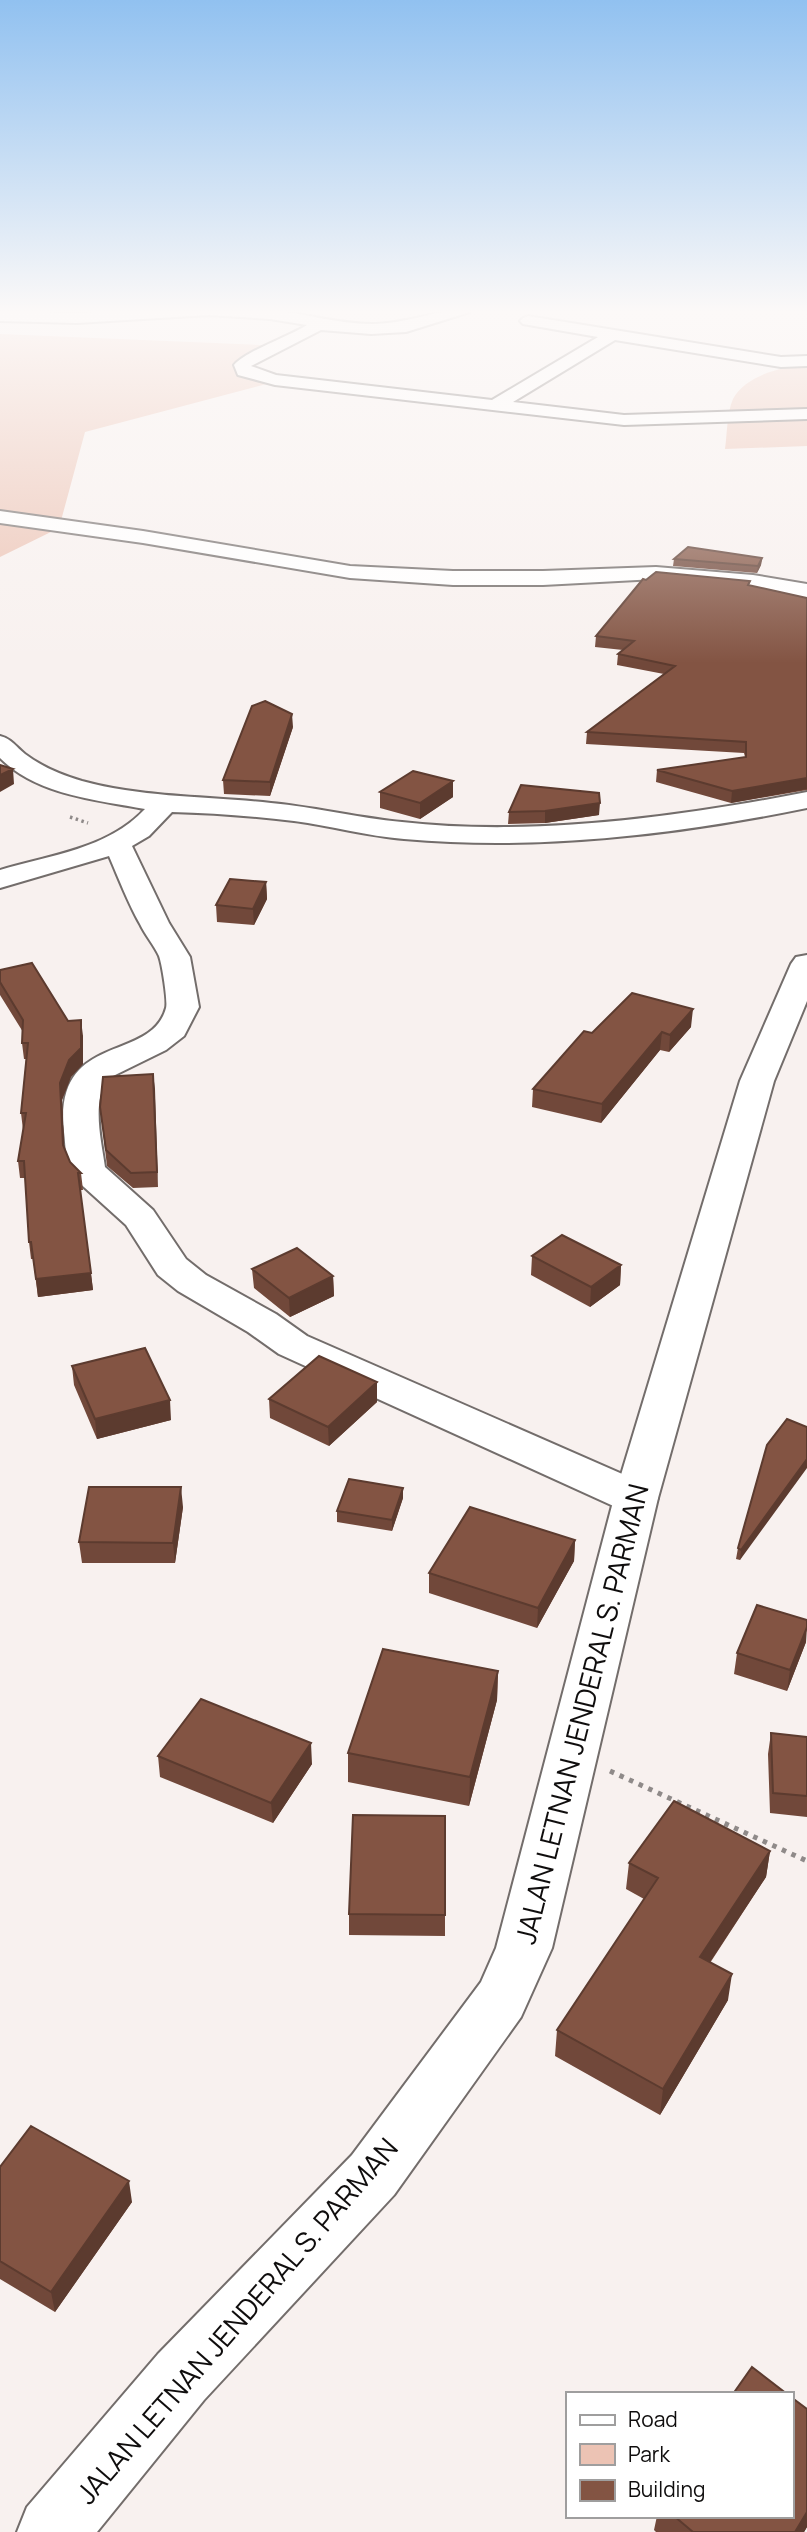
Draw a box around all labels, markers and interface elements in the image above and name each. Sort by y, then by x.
street label: JALAN LETNAN JENDERAL S. PARMAN [505,1480,657,1948]
street label: JALAN LETNAN JENDERAL S. PARMAN [67,2129,406,2511]
legend [566,2392,793,2518]
text: Road [628,2405,678,2433]
text: Park [628,2440,670,2468]
text: Building [628,2475,705,2503]

